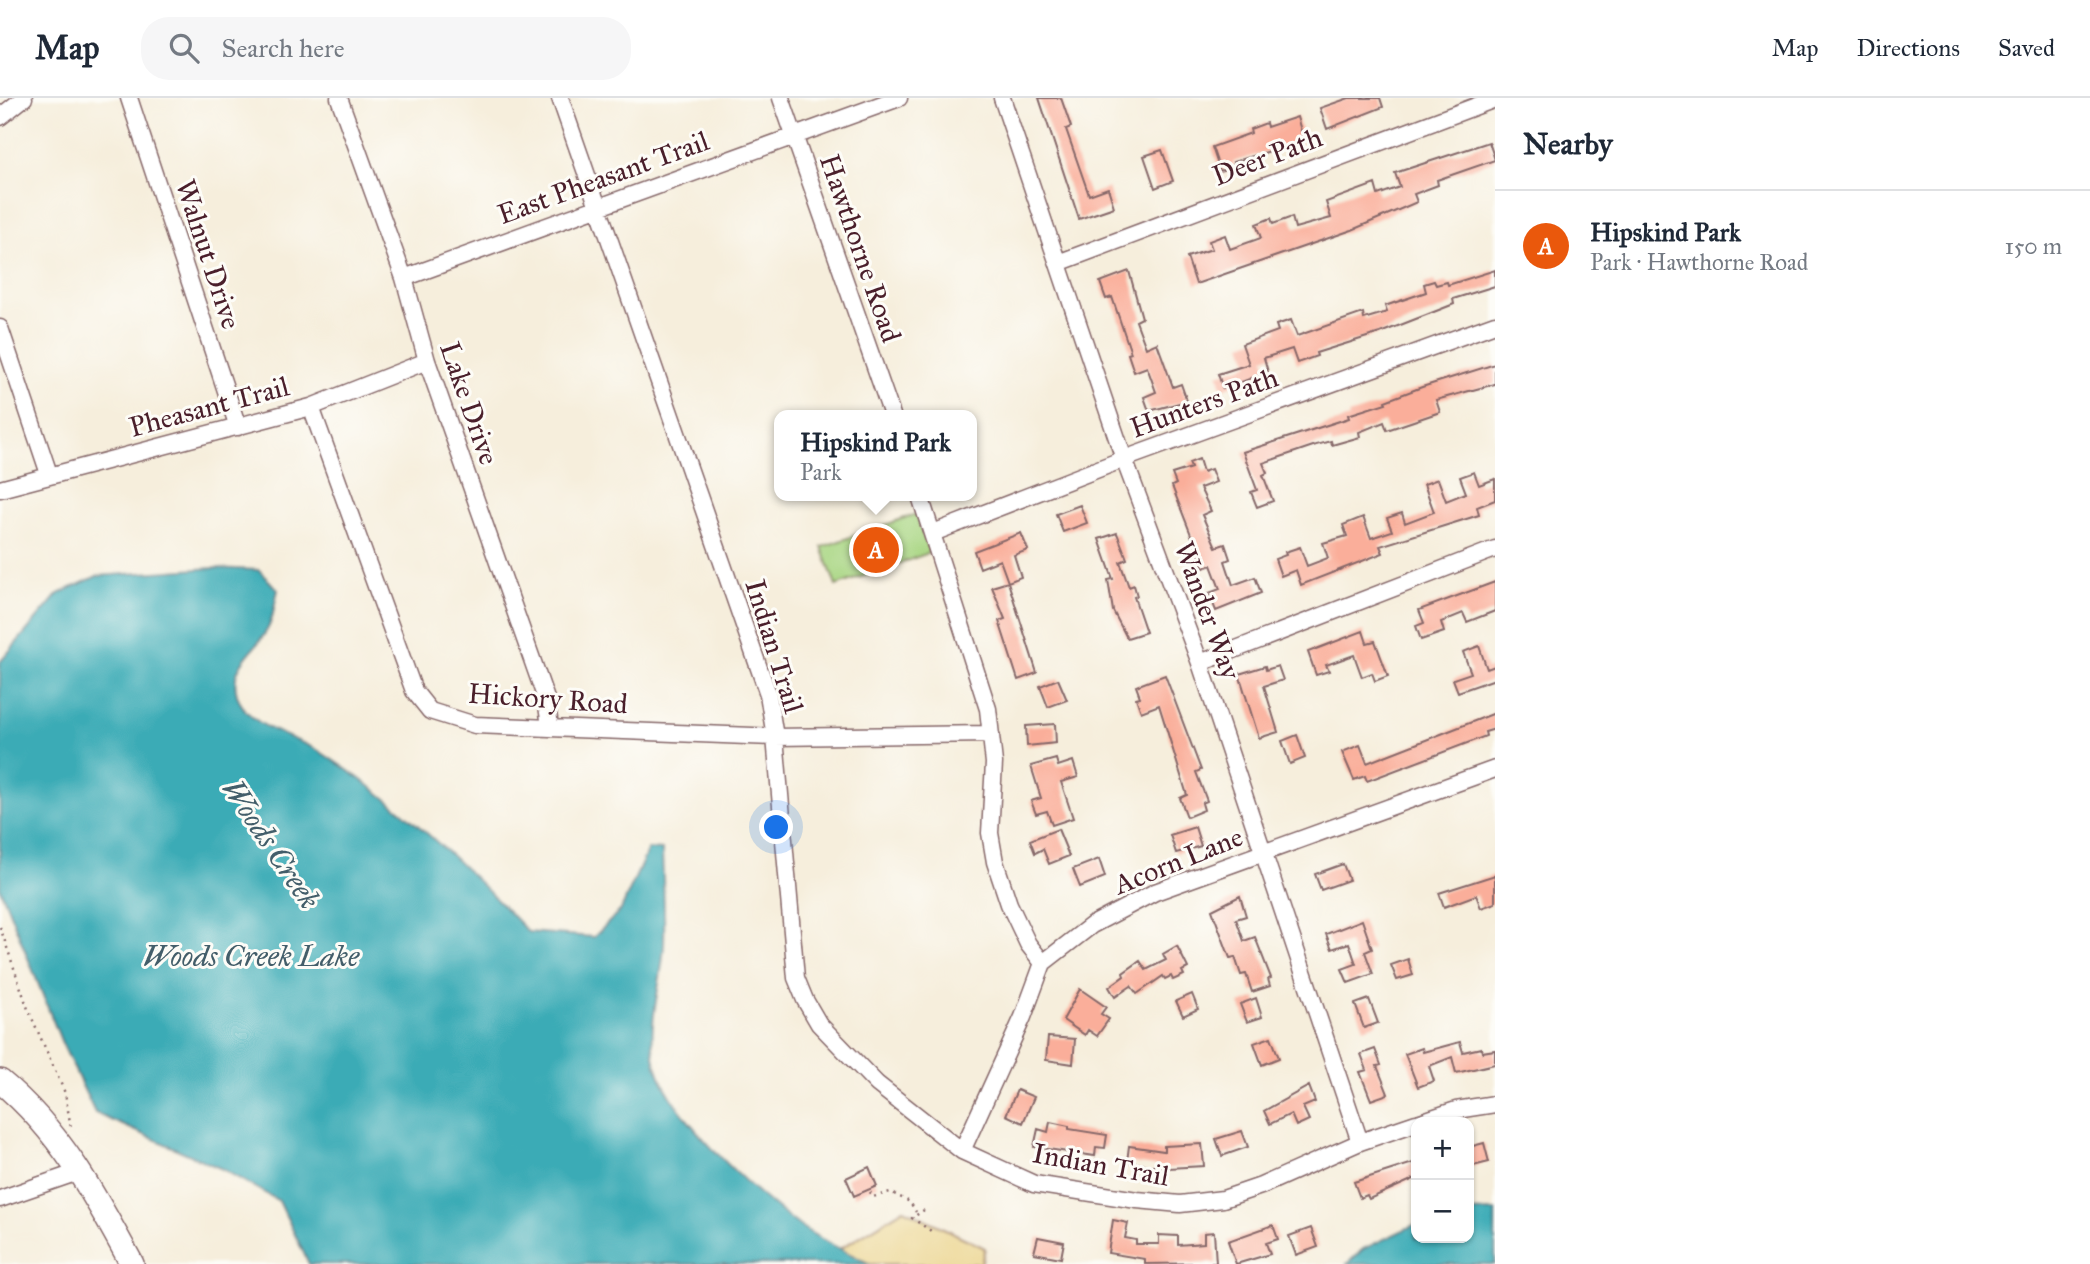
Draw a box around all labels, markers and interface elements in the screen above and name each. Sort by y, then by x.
search box [141,17,631,80]
text: Map [35,28,99,68]
icon: search [165,29,203,67]
text: Search here [221,32,345,64]
text: Map [1772,33,1819,63]
text: Directions [1857,33,1960,63]
text: Saved [1998,33,2055,63]
street label: Deer Path [1207,119,1327,193]
street label: East Pheasant Trail [493,123,714,232]
text: Nearby [1523,126,1613,162]
street label: Hawthorne Road [812,149,909,347]
street label: Walnut Drive [168,175,249,333]
text: Hipskind Park [1590,216,1741,248]
text: A [1538,232,1554,260]
text: 150 m [2005,232,2062,260]
text: Park · Hawthorne Road [1590,248,1808,276]
street label: Lake Drive [432,337,507,469]
street label: Hunters Path [1125,359,1283,445]
street label: Pheasant Trail [125,368,293,445]
popup [774,410,977,501]
text: Hipskind Park [800,426,951,458]
text: Park [800,458,842,486]
pin: A [853,524,899,576]
street label: Wander Way [1166,536,1249,685]
street label: Indian Trail [738,575,812,718]
street label: Hickory Road [467,675,629,722]
water label: Woods Creek [214,772,328,916]
your location [759,810,793,844]
street label: Acorn Lane [1108,819,1248,902]
water label: Woods Creek Lake [143,938,360,974]
map controls [1411,1117,1474,1243]
button: + [1411,1117,1474,1180]
street label: Indian Trail [1030,1135,1172,1194]
button: − [1411,1180,1474,1243]

